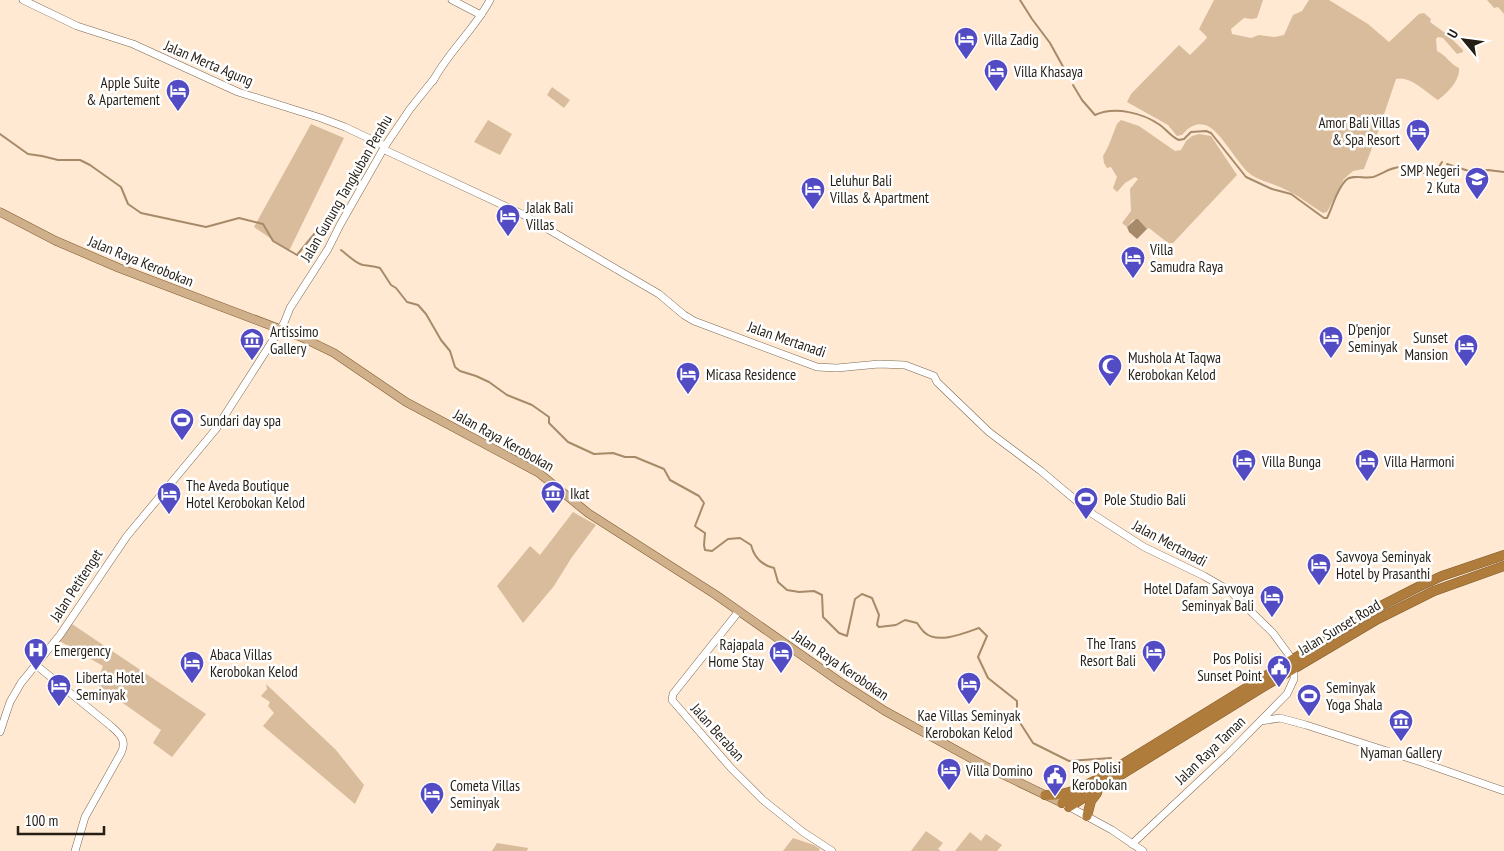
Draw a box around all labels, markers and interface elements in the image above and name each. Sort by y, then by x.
north arrow [1439,15,1489,65]
hotel icon: Villa Zadig [953,26,979,60]
text: U [1443,26,1462,41]
place label: Villa Zadig [983,30,1039,49]
street label: Jalan Merta Agung [161,35,256,90]
hotel icon: Villa Khasaya [983,58,1009,92]
place label: Villa Khasaya [1013,62,1083,81]
place label: Apple Suite & Apartement [86,73,160,109]
hotel icon: Apple Suite & Apartement [165,78,191,112]
street label: Jalan Gunung Tangkuban Perahu [296,111,396,266]
place label: Amor Bali Villas & Spa Resort [1318,113,1400,149]
hotel icon: Amor Bali Villas & Spa Resort [1405,118,1431,152]
place label: SMP Negeri 2 Kuta [1400,161,1460,197]
school or university icon: SMP Negeri 2 Kuta [1464,166,1490,200]
place label: Leluhur Bali Villas & Apartment [829,171,929,207]
hotel icon: Leluhur Bali Villas & Apartment [800,176,826,210]
place label: Jalak Bali Villas [525,198,574,234]
hotel icon: Jalak Bali Villas [495,203,521,237]
street label: Jalan Raya Kerobokan [85,231,196,291]
place label: Villa Samudra Raya [1149,240,1223,276]
hotel icon: Villa Samudra Raya [1120,245,1146,279]
street label: Jalan Mertanadi [744,316,829,361]
place label: D'penjor Seminyak [1348,320,1398,356]
place label: Artissimo Gallery [270,322,319,358]
hotel icon: D'penjor Seminyak [1318,325,1344,359]
museum icon: Artissimo Gallery [239,327,265,361]
place label: Sunset Mansion [1404,328,1448,364]
hotel icon: Sunset Mansion [1453,333,1479,367]
place label: Mushola At Taqwa Kerobokan Kelod [1128,348,1221,384]
mosque icon: Mushola At Taqwa Kerobokan Kelod [1097,353,1123,387]
hotel icon: Micasa Residence [675,361,701,395]
place label: Micasa Residence [706,365,796,384]
street label: Jalan Raya Kerobokan [450,404,558,475]
sports icon: Sundari day spa [169,407,195,441]
place label: Sundari day spa [200,411,281,430]
hotel icon: Villa Bunga [1231,448,1257,482]
hotel icon: Villa Harmoni [1354,448,1380,482]
place label: Villa Bunga [1261,452,1321,471]
place label: Villa Harmoni [1383,452,1455,471]
place label: The Aveda Boutique Hotel Kerobokan Kelod [186,476,305,512]
museum icon: Ikat [540,480,566,514]
hotel icon: The Aveda Boutique Hotel Kerobokan Kelod [156,481,182,515]
place label: Ikat [570,484,589,503]
sports icon: Pole Studio Bali [1073,486,1099,520]
place label: Pole Studio Bali [1104,490,1186,509]
street label: Jalan Mertanadi [1129,515,1210,571]
street label: Jalan Petitenget [45,545,106,626]
place label: Savvoya Seminyak Hotel by Prasanthi [1336,547,1431,583]
hotel icon: Savvoya Seminyak Hotel by Prasanthi [1306,552,1332,586]
place label: Hotel Dafam Savvoya Seminyak Bali [1144,579,1254,615]
hotel icon: Hotel Dafam Savvoya Seminyak Bali [1259,584,1285,618]
street label: Jalan Sunset Road [1294,595,1384,659]
street label: Jalan Raya Kerobokan [788,625,893,704]
place label: The Trans Resort Bali [1080,634,1136,670]
place label: Rajapala Home Stay [708,635,764,671]
hospital icon: Emergency [23,637,49,671]
hotel icon: The Trans Resort Bali [1141,639,1167,673]
hotel icon: Rajapala Home Stay [768,640,794,674]
place label: Emergency [54,641,111,660]
place label: Abaca Villas Kerobokan Kelod [210,645,298,681]
place label: Pos Polisi Sunset Point [1197,649,1262,685]
hotel icon: Abaca Villas Kerobokan Kelod [179,650,205,684]
public building icon: Pos Polisi Sunset Point [1266,654,1292,688]
place label: Liberta Hotel Seminyak [76,668,145,704]
hotel icon: Kae Villas Seminyak Kerobokan Kelod [956,671,982,705]
hotel icon: Liberta Hotel Seminyak [46,673,72,707]
place label: Seminyak Yoga Shala [1326,678,1382,714]
sports icon: Seminyak Yoga Shala [1296,683,1322,717]
street label: Jalan Beraban [686,698,749,765]
place label: Kae Villas Seminyak Kerobokan Kelod [917,706,1021,742]
museum icon: Nyaman Gallery [1388,708,1414,742]
street label: Jalan Raya Taman [1170,712,1249,789]
place label: Nyaman Gallery [1360,743,1442,762]
hotel icon: Villa Domino [936,757,962,791]
place label: Pos Polisi Kerobokan [1072,758,1127,794]
place label: Villa Domino [965,761,1033,780]
public building icon: Pos Polisi Kerobokan [1042,763,1068,797]
place label: Cometa Villas Seminyak [450,776,520,812]
hotel icon: Cometa Villas Seminyak [419,781,445,815]
scale bar [18,804,104,836]
text: 100 m [25,811,58,830]

